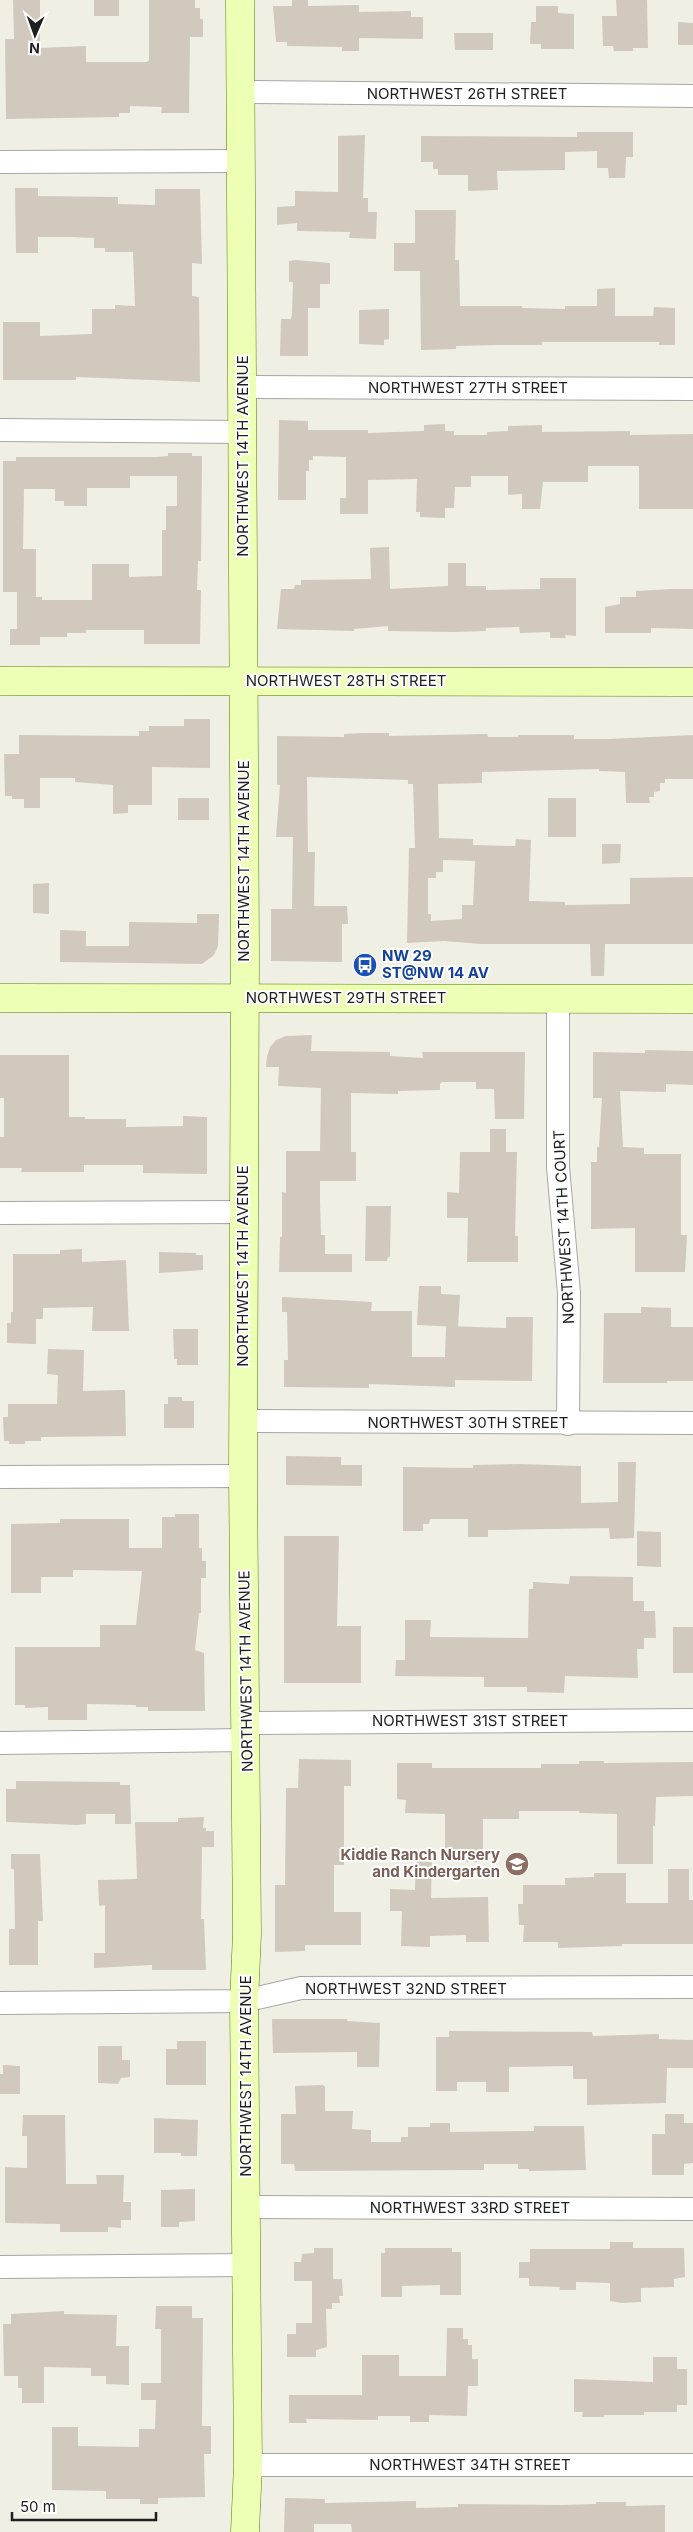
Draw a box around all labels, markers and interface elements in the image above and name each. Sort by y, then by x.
north arrow [10,10,60,60]
text: N [29,40,40,57]
street label: NORTHWEST 26TH STREET [367,84,567,103]
street label: NORTHWEST 14TH AVENUE [233,355,252,557]
street label: NORTHWEST 27TH STREET [368,378,568,397]
street label: NORTHWEST 28TH STREET [246,671,446,690]
street label: NORTHWEST 14TH AVENUE [234,760,253,962]
place label: NW 29 ST@NW 14 AV [382,946,489,982]
bus stop icon: NW 29 ST@NW 14 AV [352,952,378,978]
street label: NORTHWEST 29TH STREET [246,988,446,1007]
street label: NORTHWEST 14TH COURT [549,1129,578,1325]
street label: NORTHWEST 14TH AVENUE [233,1165,252,1367]
street label: NORTHWEST 30TH STREET [367,1413,569,1432]
street label: NORTHWEST 14TH AVENUE [234,1570,257,1772]
street label: NORTHWEST 31ST STREET [372,1711,568,1730]
place label: Kiddie Ranch Nursery and Kindergarten [340,1845,500,1881]
school or university icon: Kiddie Ranch Nursery and Kindergarten [504,1851,530,1877]
street label: NORTHWEST 14TH AVENUE [236,1975,255,2177]
street label: NORTHWEST 32ND STREET [305,1979,507,1998]
street label: NORTHWEST 33RD STREET [370,2198,570,2217]
street label: NORTHWEST 34TH STREET [369,2455,571,2474]
scale bar [12,2490,156,2522]
text: 50 m [20,2497,56,2516]

